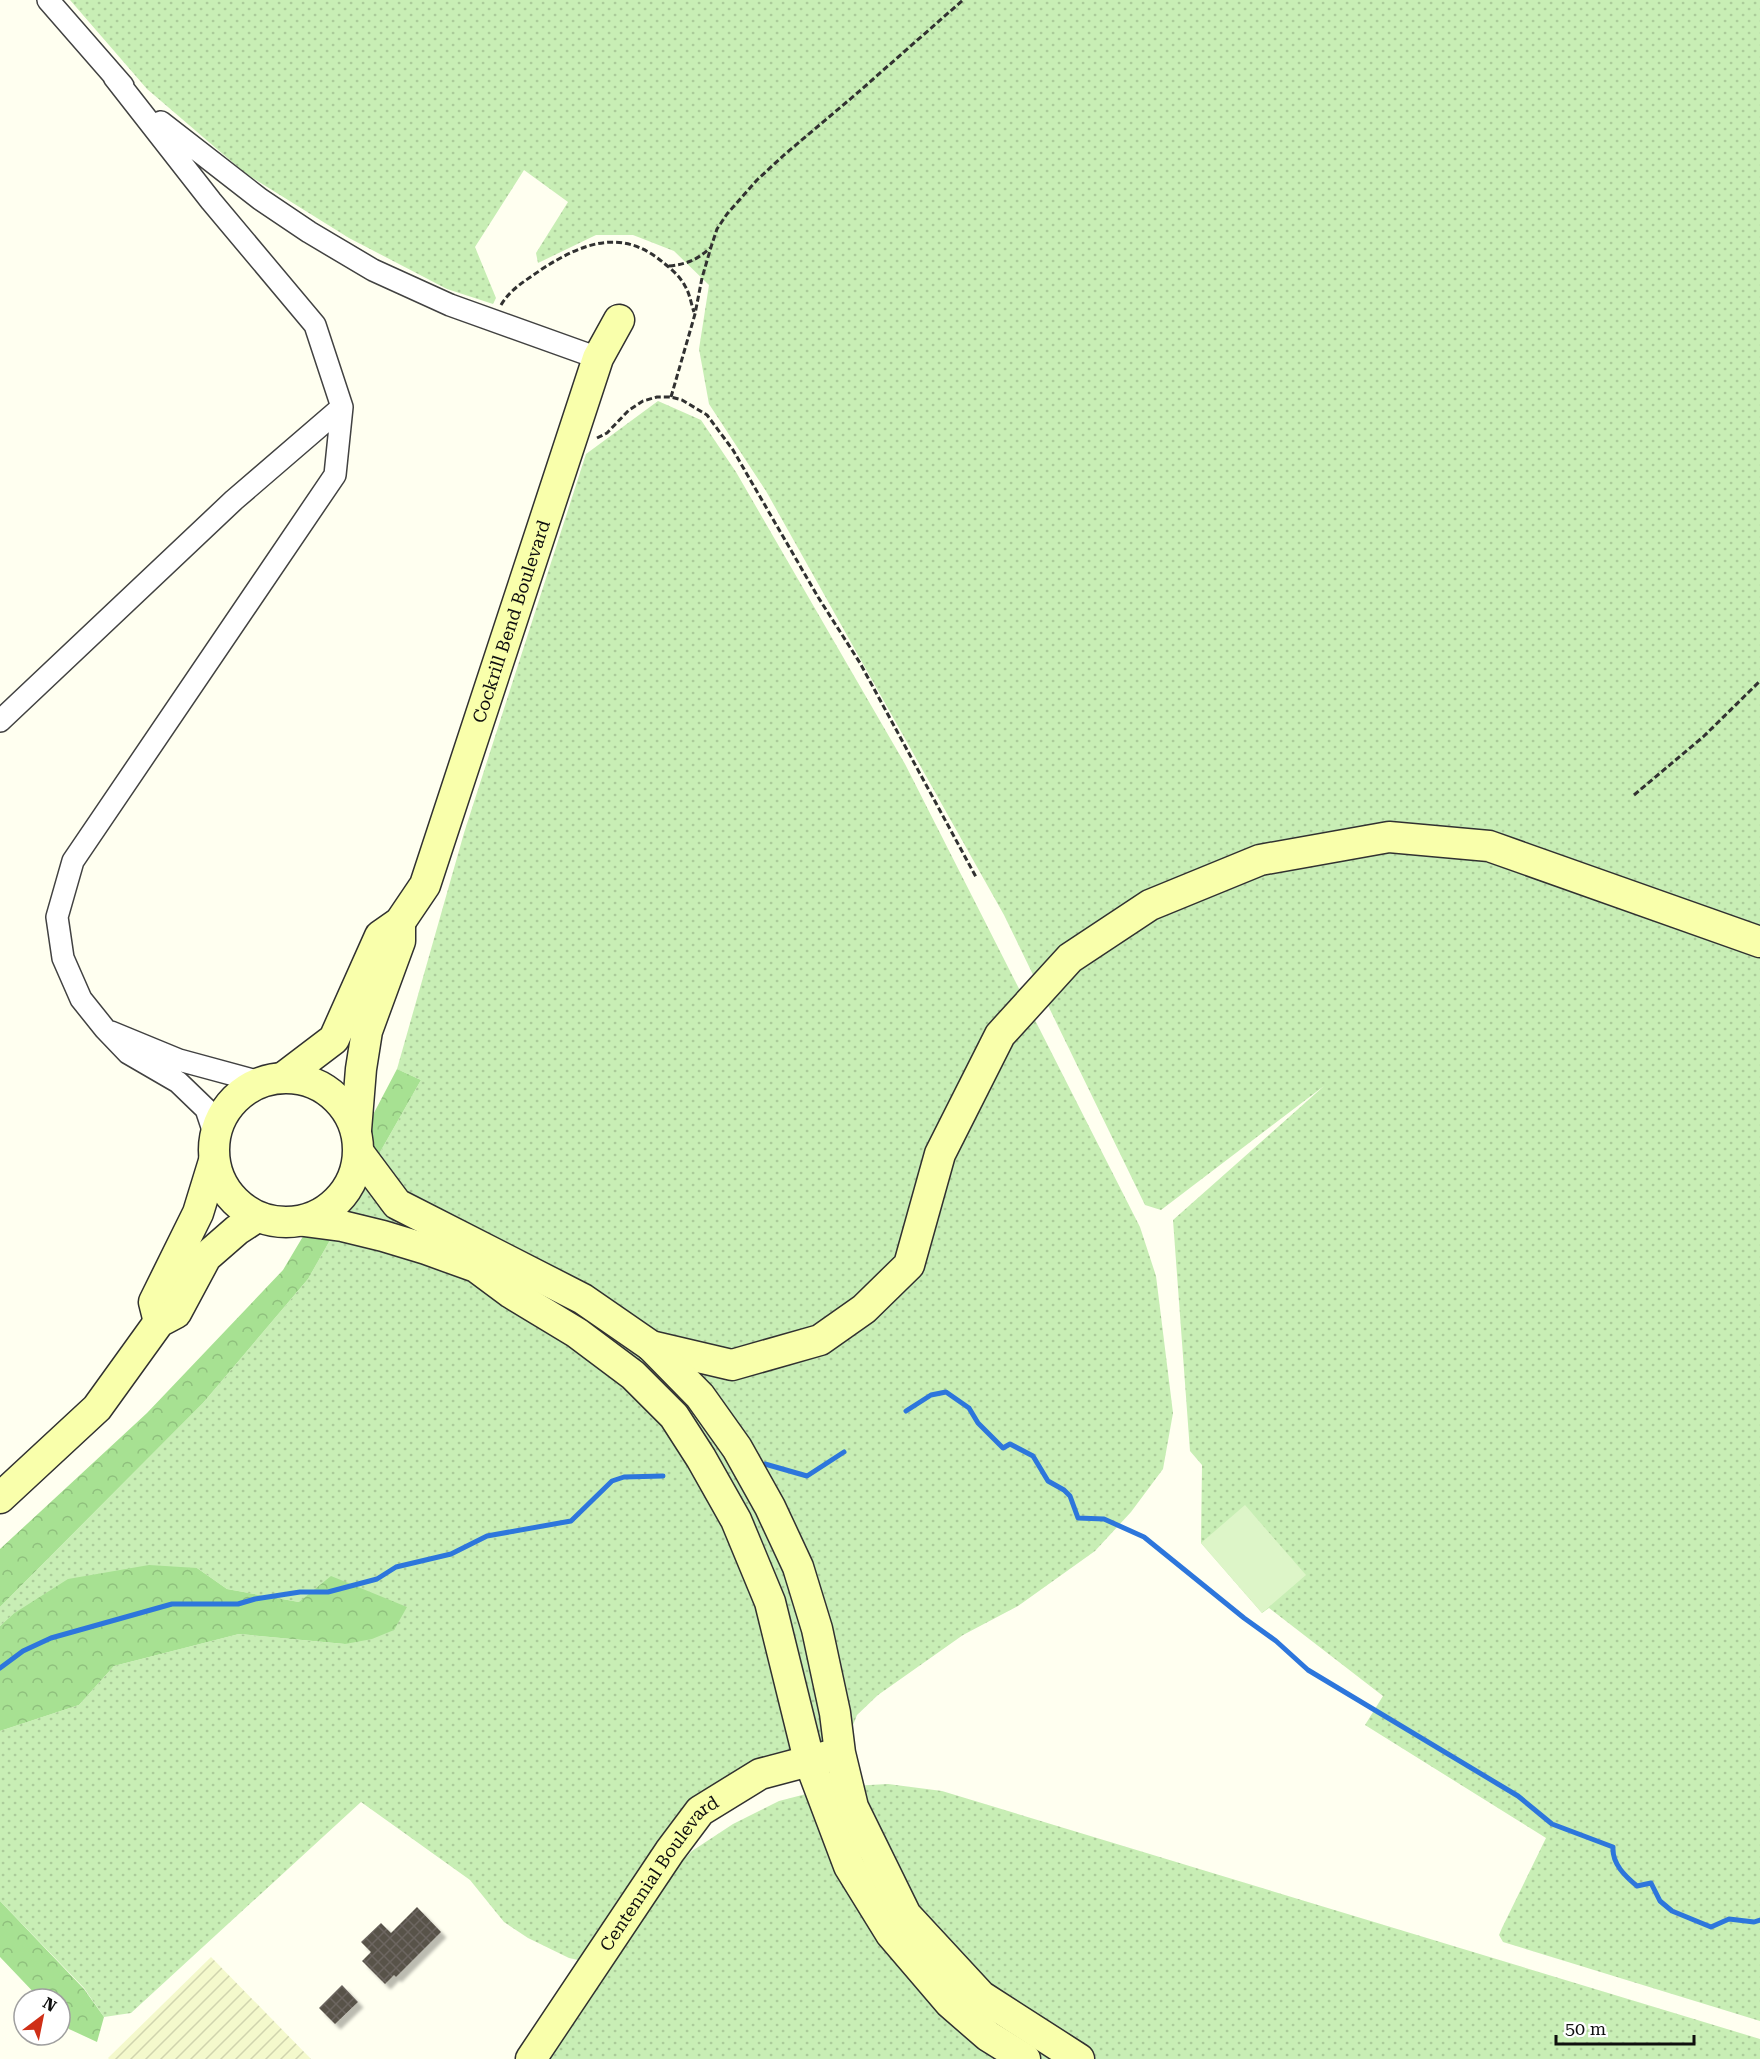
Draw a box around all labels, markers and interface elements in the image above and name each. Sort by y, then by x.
street label: Cockrill Bend Boulevard [468,517,554,726]
street label: Centennial Boulevard [595,1791,723,1955]
north arrow [12,1987,72,2047]
text: N [39,1993,60,2016]
scale bar [1556,2008,1694,2046]
text: 50 m [1565,2018,1606,2039]

